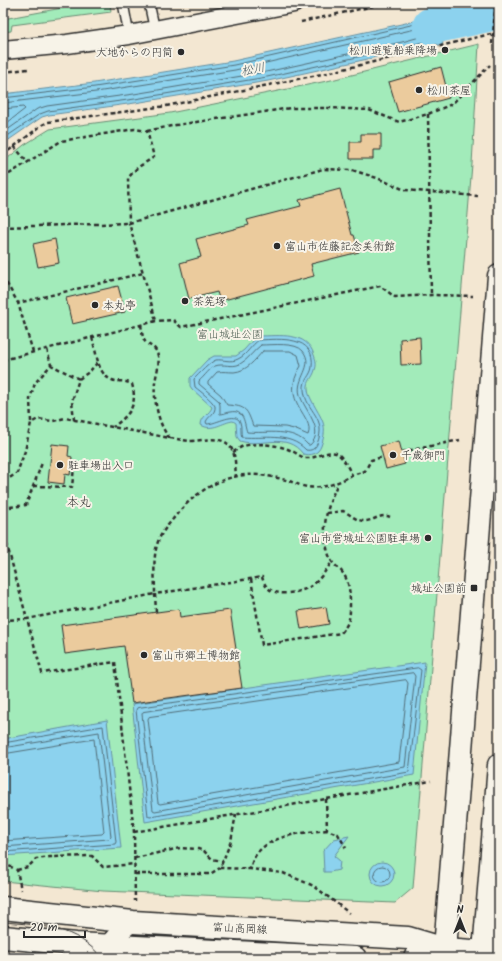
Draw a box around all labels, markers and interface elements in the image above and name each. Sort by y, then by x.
place label: 松川遊覧船乗降場 [349,42,437,60]
place label: 大地からの円筒 [96,44,173,62]
marker: 松川遊覧船乗降場 [440,45,450,55]
marker: 大地からの円筒 [176,47,186,57]
water label: 松川 [239,58,267,81]
place label: 松川茶屋 [427,82,471,100]
marker: 松川茶屋 [414,85,424,95]
place label: 富山市佐藤記念美術館 [285,238,395,256]
marker: 富山市佐藤記念美術館 [272,241,282,251]
place label: 茶筅塚 [193,293,226,311]
marker: 茶筅塚 [180,296,190,306]
place label: 本丸亭 [103,297,136,315]
marker: 本丸亭 [90,300,100,310]
park label: 富山城址公園 [197,326,263,344]
place label: 千歳御門 [401,447,445,465]
marker: 千歳御門 [388,450,398,460]
place label: 駐車場出入口 [68,457,134,475]
marker: 駐車場出入口 [55,460,65,470]
district label: 本丸 [67,493,91,512]
place label: 富山市営城址公園駐車場 [299,530,420,548]
marker: 富山市営城址公園駐車場 [423,533,433,543]
place label: 城址公園前 [411,580,466,598]
marker: 城址公園前 [469,583,479,593]
place label: 富山市郷土博物館 [152,647,240,665]
marker: 富山市郷土博物館 [139,650,149,660]
north arrow [440,899,480,939]
text: N [457,901,464,919]
scale bar [24,913,85,939]
text: 20 m [30,918,58,937]
street label: 富山高岡線 [212,919,268,939]

